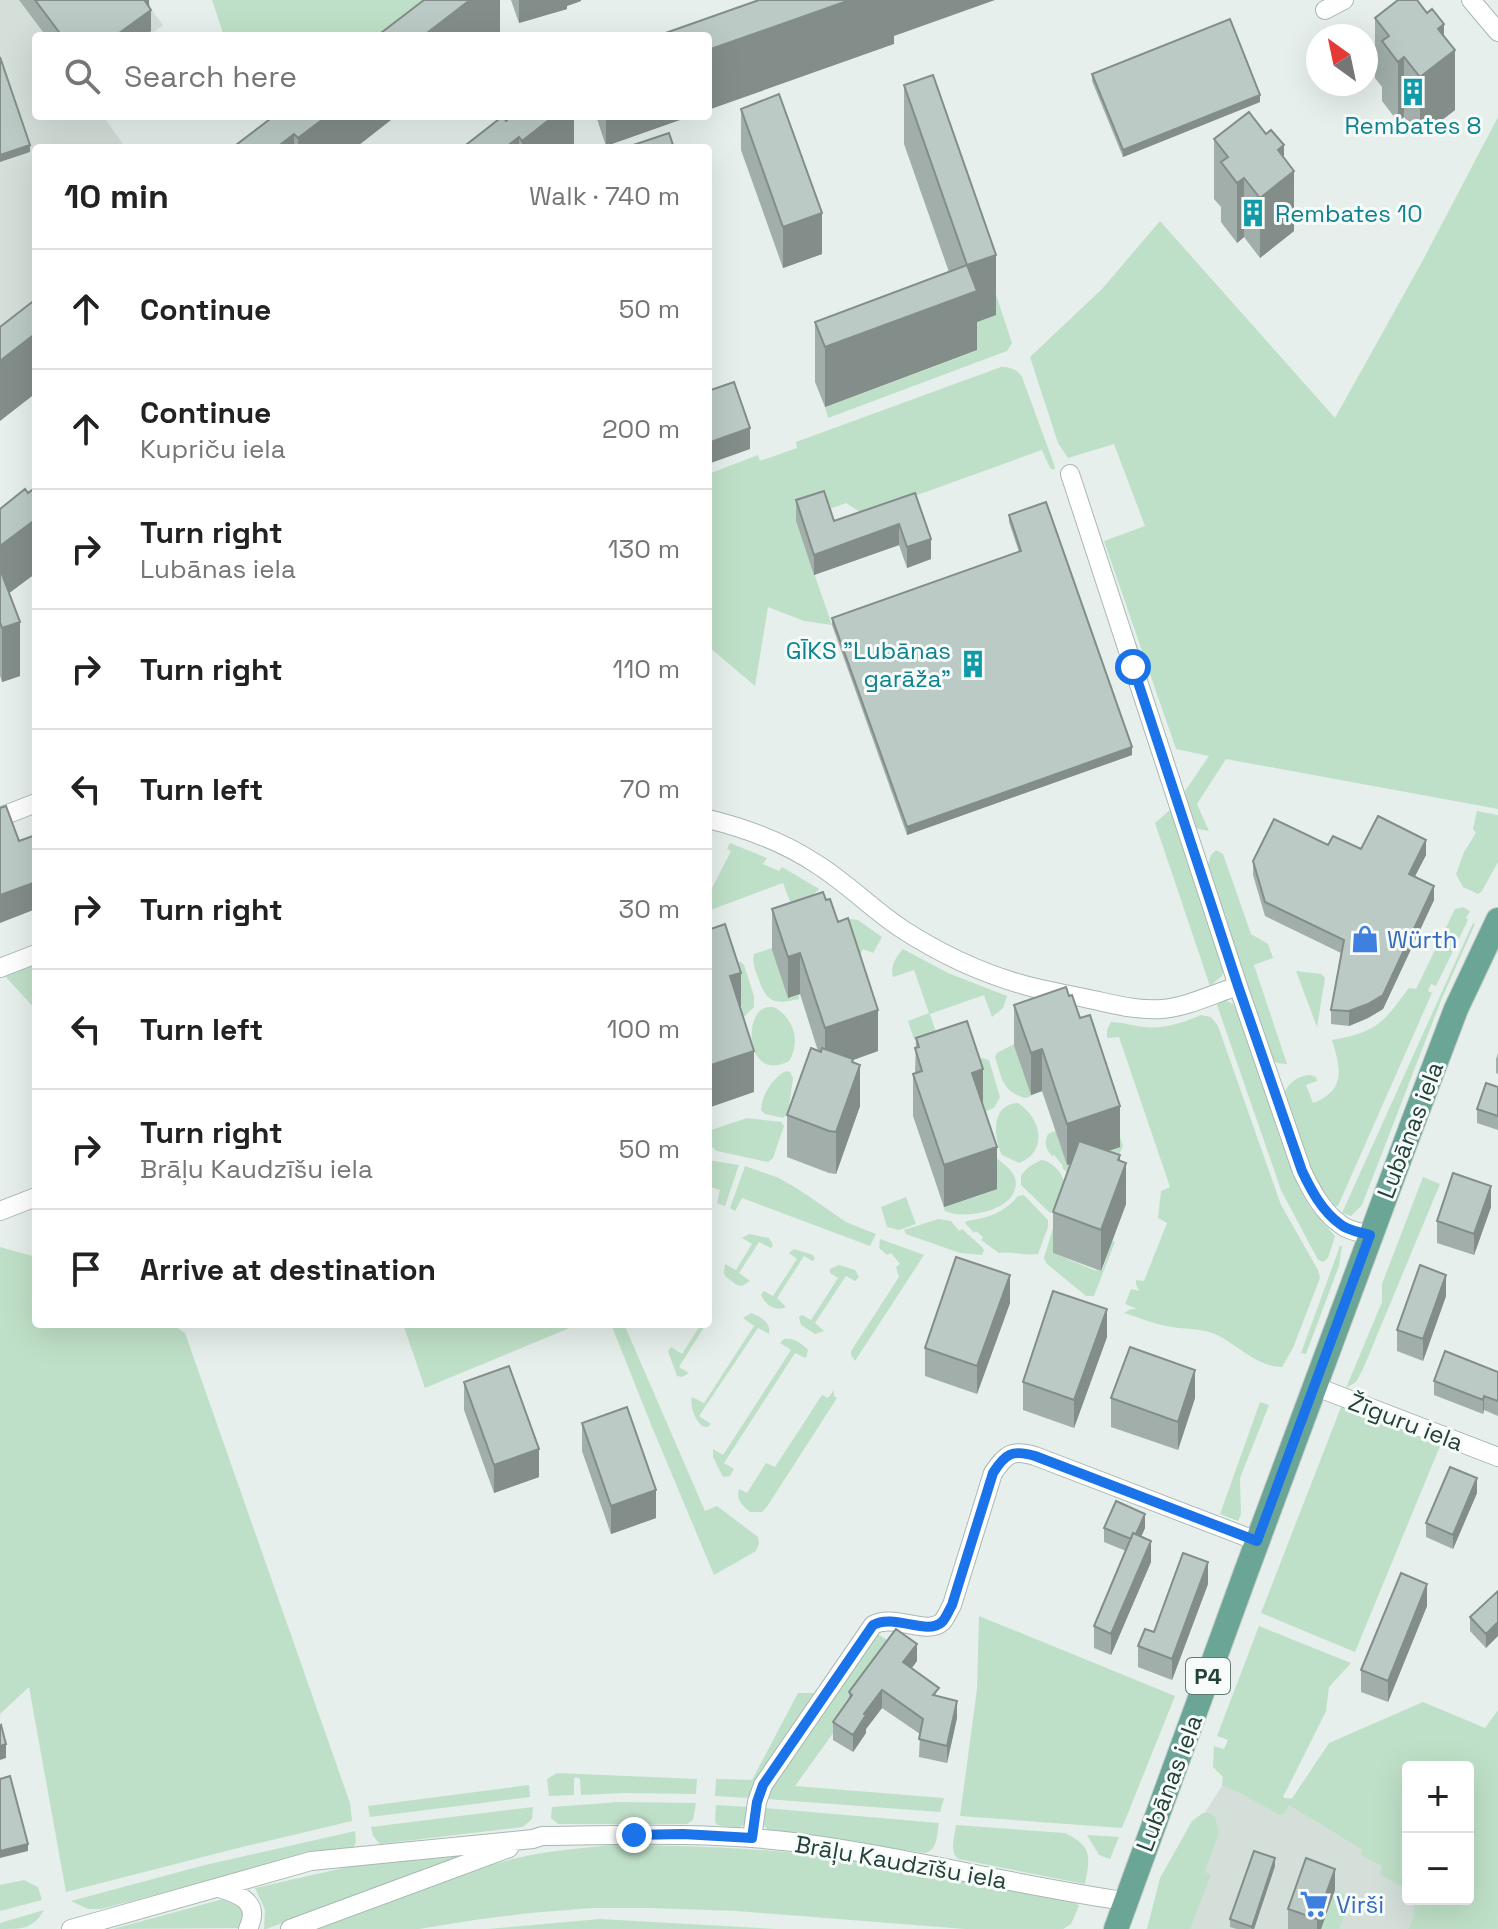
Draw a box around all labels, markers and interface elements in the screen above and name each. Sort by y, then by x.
north arrow [1306,24,1378,96]
search box [32,32,712,120]
icon: search [60,54,104,98]
text: Search here [124,57,297,96]
building icon: Rembates 8 [1398,77,1428,107]
place label: Rembates 8 [1344,110,1482,141]
text: 10 min [64,175,169,218]
text: Walk · 740 m [529,179,680,213]
building icon: Rembates 10 [1238,198,1268,228]
place label: Rembates 10 [1275,198,1423,229]
icon: ahead [64,287,108,331]
text: Continue [140,290,271,329]
text: 50 m [619,292,680,326]
text: Continue [140,393,271,432]
icon: ahead [64,407,108,451]
text: 200 m [602,412,680,446]
text: Kupriču iela [140,432,286,466]
text: Turn right [140,513,283,552]
icon: right [64,527,108,571]
text: 130 m [608,532,680,566]
text: Lubānas iela [140,552,296,586]
place label: GĪKS "Lubānas garāža" [786,635,951,694]
icon: right [64,647,108,691]
building icon: GĪKS "Lubānas garāža" [958,649,988,679]
route start [1115,649,1151,685]
text: Turn right [140,650,283,689]
text: 110 m [613,652,680,686]
icon: left [64,767,108,811]
text: Turn left [140,770,263,809]
text: 70 m [620,772,680,806]
icon: right [64,887,108,931]
text: Turn right [140,890,283,929]
text: 30 m [619,892,680,926]
shop icon: Würth [1350,924,1380,954]
place label: Würth [1387,924,1457,955]
icon: left [64,1007,108,1051]
text: Turn left [140,1010,263,1049]
text: 100 m [607,1012,680,1046]
street label: Lubānas iela [1370,1057,1450,1203]
text: Turn right [140,1113,283,1152]
icon: right [64,1127,108,1171]
text: 50 m [619,1132,680,1166]
text: Brāļu Kaudzīšu iela [140,1152,373,1186]
icon: arrive [64,1247,108,1291]
text: Arrive at destination [140,1250,436,1289]
street label: Žīguru iela [1344,1386,1468,1458]
road number: P4 [1186,1658,1230,1694]
street label: Lubānas iela [1129,1710,1209,1856]
map controls [1402,1761,1474,1905]
button: + [1402,1761,1474,1833]
route end [616,1817,652,1853]
street label: Brāļu Kaudzīšu iela [792,1828,1010,1896]
button: − [1402,1833,1474,1905]
supermarket icon: Virši [1299,1889,1329,1919]
place label: Virši [1336,1889,1384,1920]

